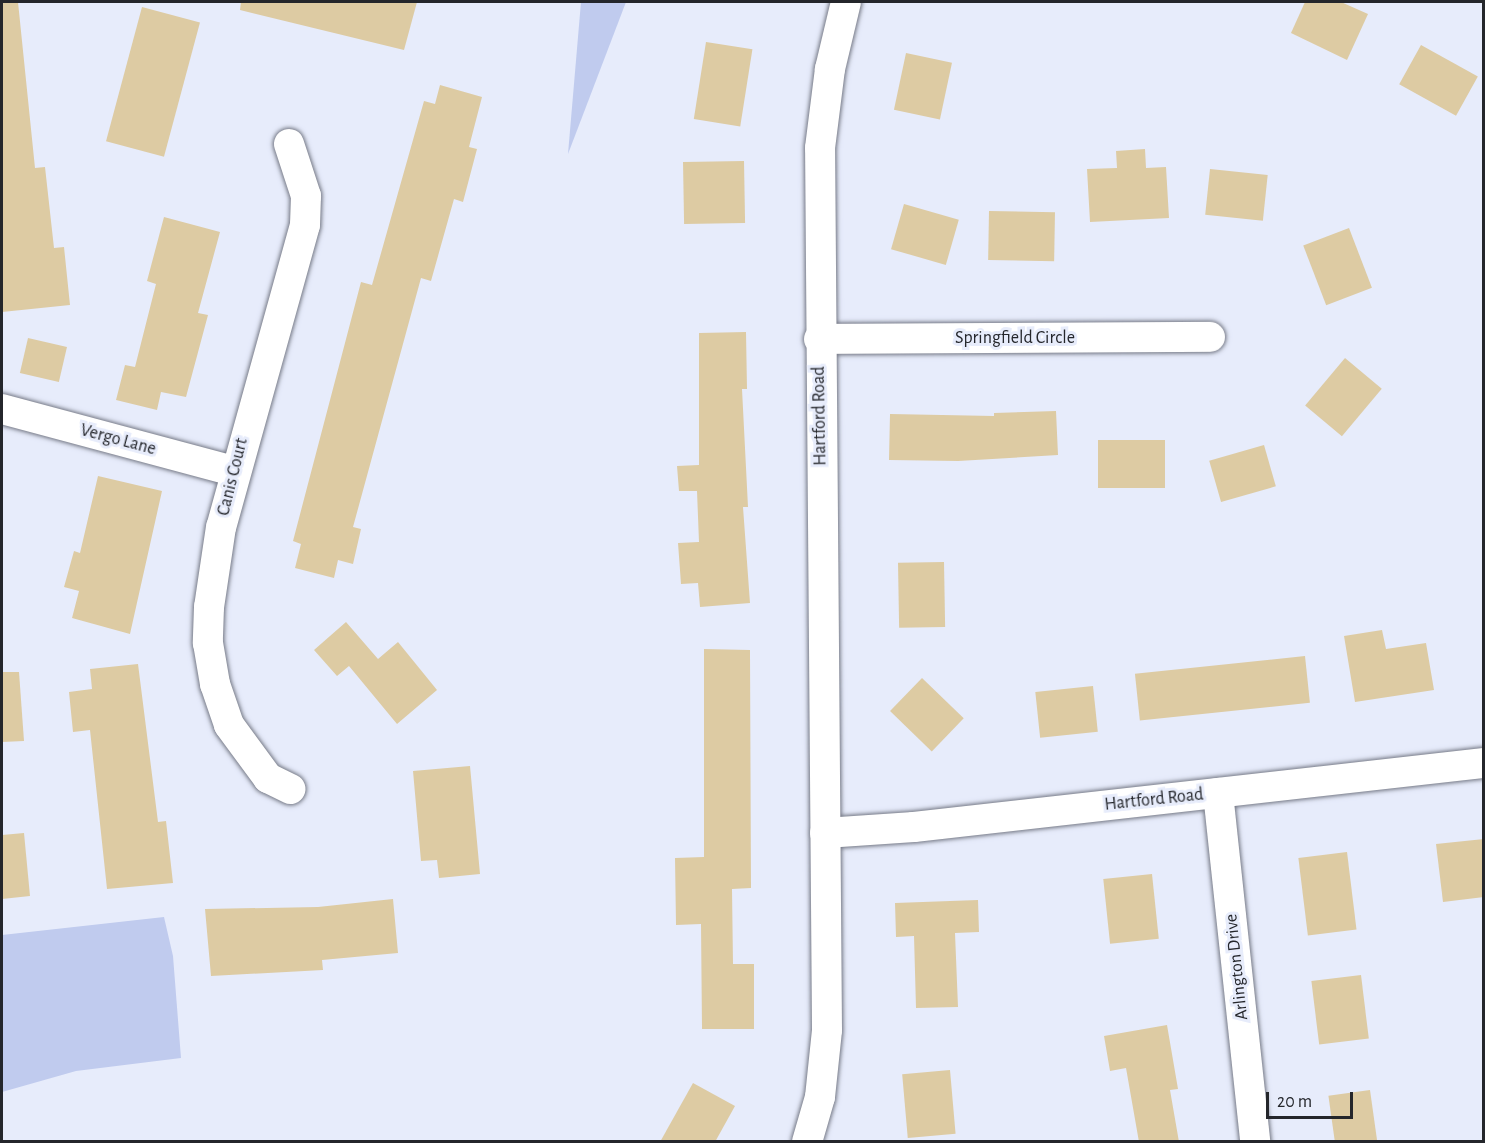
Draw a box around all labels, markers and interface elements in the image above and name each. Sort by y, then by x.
street label: Springfield Circle [955,327,1075,349]
street label: Hartford Road [808,366,832,466]
street label: Vergo Lane [78,420,158,460]
street label: Canis Court [213,436,253,518]
street label: Hartford Road [1103,784,1205,816]
street label: Arlington Drive [1221,913,1253,1021]
scale bar [1269,1080,1356,1118]
text: 20 m [1277,1093,1312,1111]

